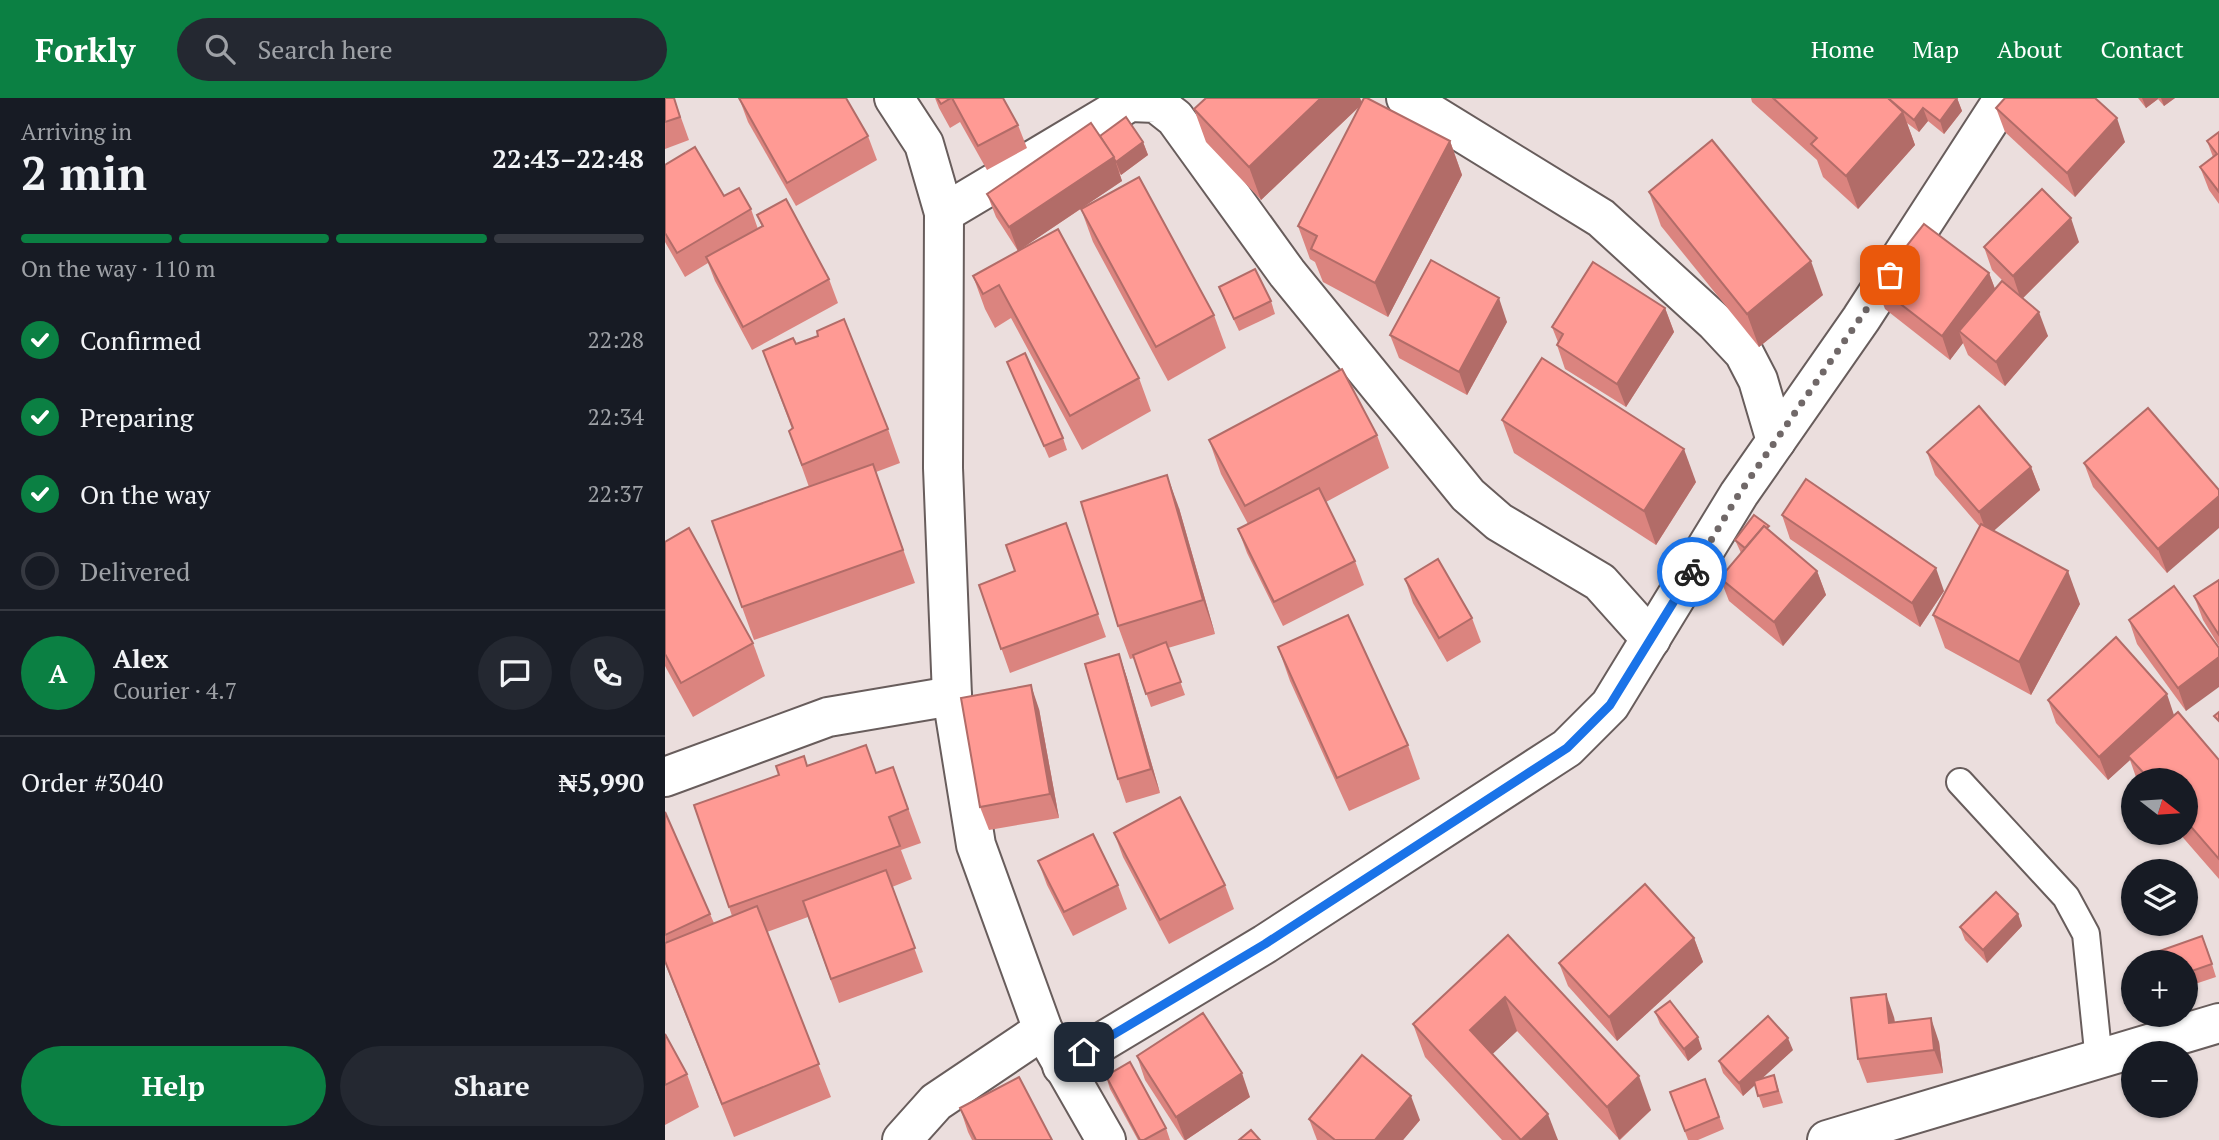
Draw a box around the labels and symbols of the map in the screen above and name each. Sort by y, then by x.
pin [1860,245,1920,305]
courier [1657,537,1727,607]
north arrow [2121,768,2198,845]
pin [1054,1022,1114,1082]

